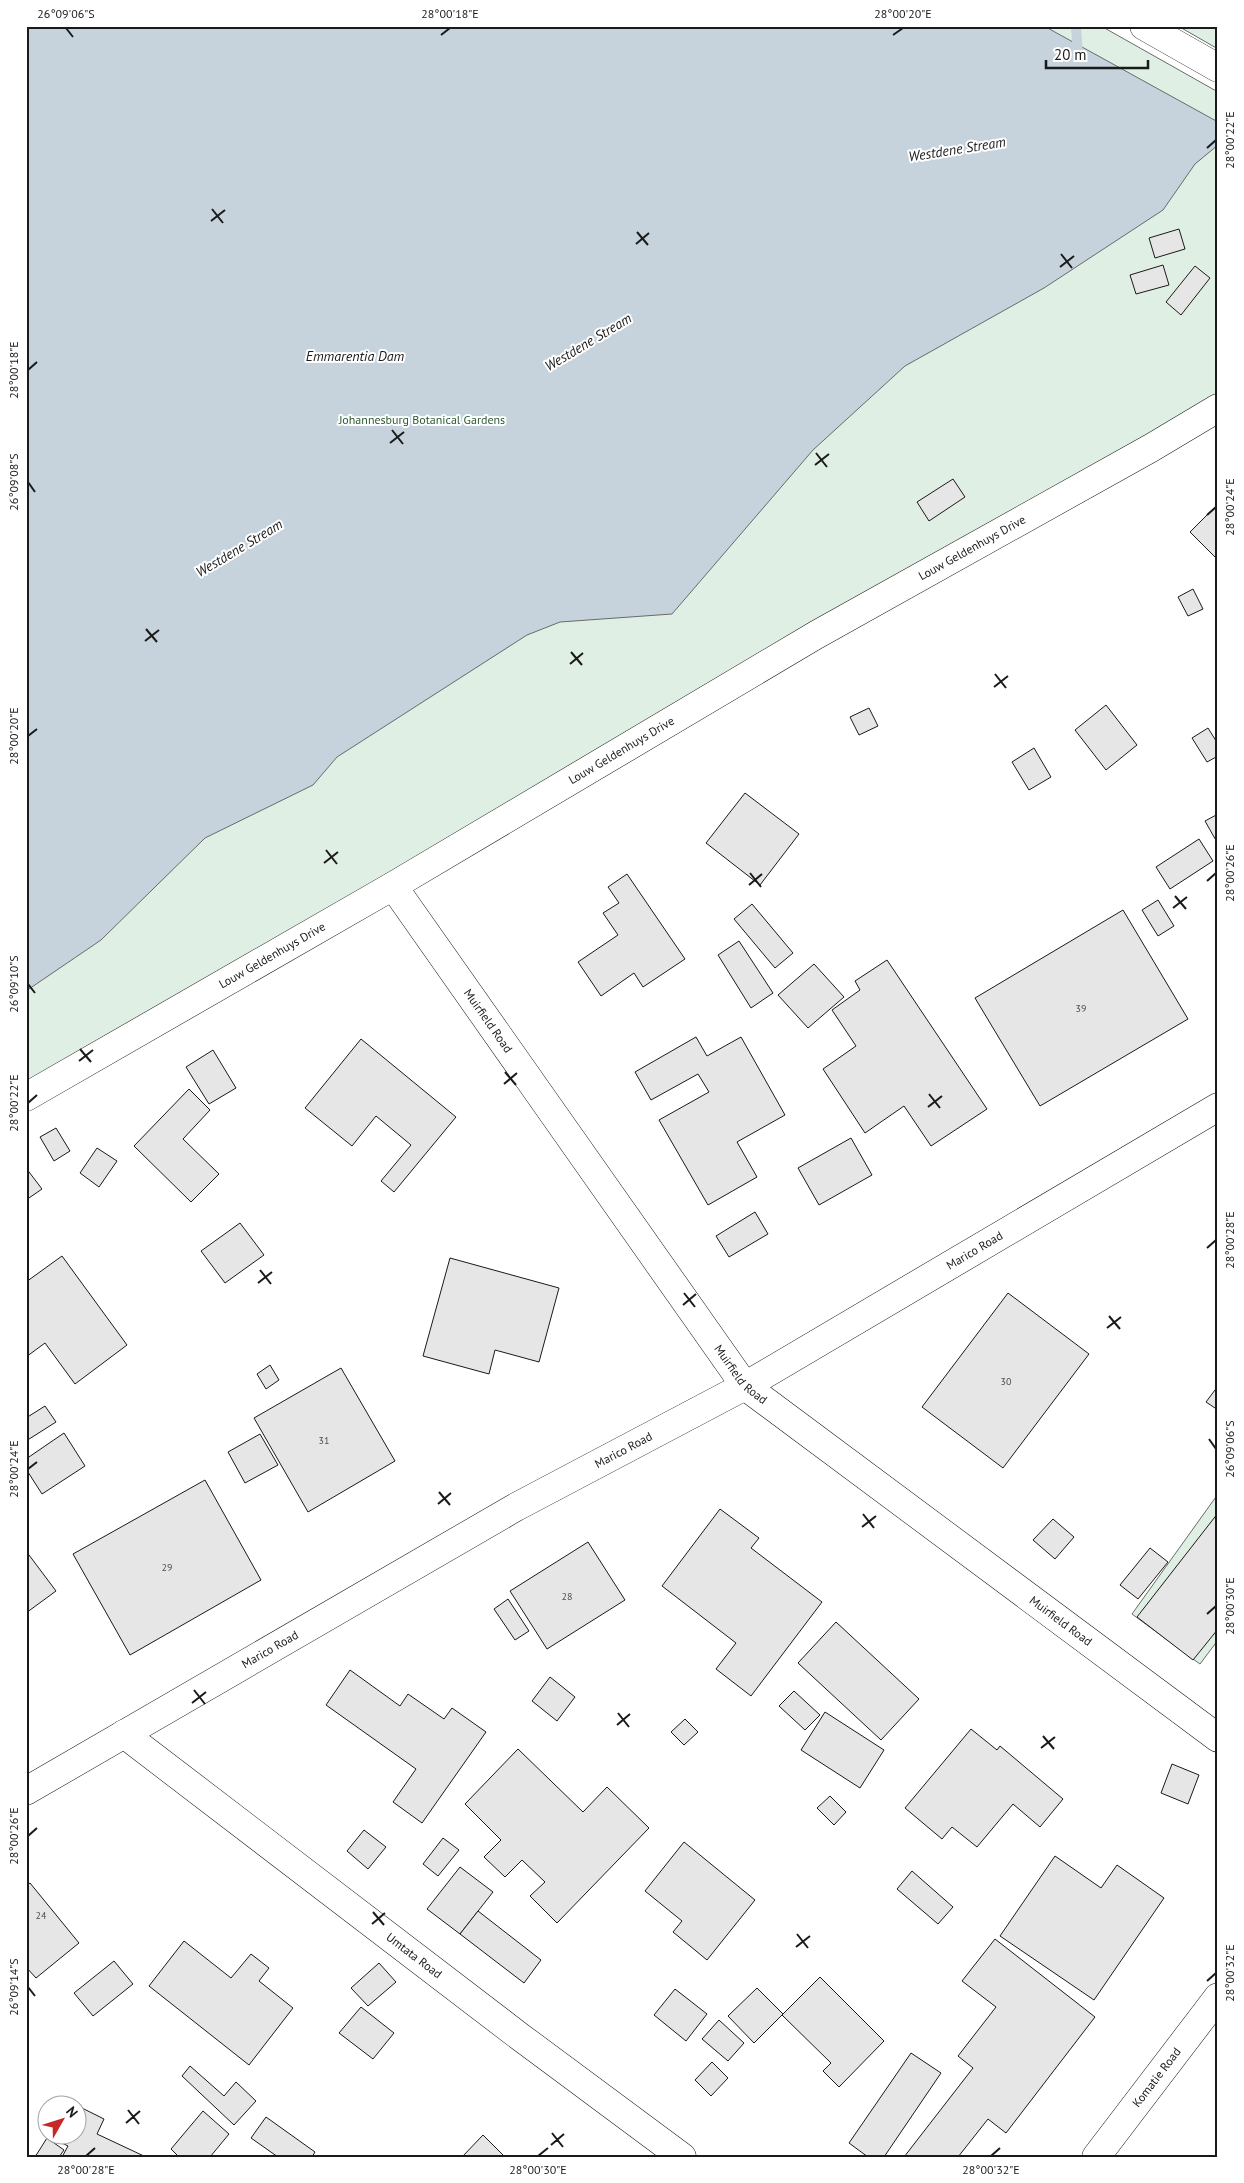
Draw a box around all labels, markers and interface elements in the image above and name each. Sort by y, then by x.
text: 26°09'06"S [37,6,95,21]
text: 28°00'18"E [421,6,479,21]
text: 28°00'20"E [874,6,932,21]
scale bar [1046,38,1149,70]
text: 20 m [1054,45,1087,64]
text: 28°00'22"E [1222,111,1237,169]
water label: Westdene Stream [907,132,1007,166]
water label: Westdene Stream [541,309,635,375]
text: 28°00'18"E [6,341,21,399]
water label: Emmarentia Dam [306,347,405,365]
park label: Johannesburg Botanical Gardens [338,412,505,427]
text: 26°09'08"S [6,453,21,511]
text: 28°00'24"E [1222,478,1237,536]
street label: Louw Geldenhuys Drive [916,512,1028,583]
water label: Westdene Stream [192,515,286,581]
text: 28°00'20"E [6,707,21,765]
street label: Louw Geldenhuys Drive [566,713,677,787]
text: 28°00'26"E [1222,844,1237,902]
street label: Louw Geldenhuys Drive [216,919,328,991]
text: 26°09'10"S [6,955,21,1013]
street label: Muirfield Road [461,986,516,1055]
house number: 39 [1076,1002,1086,1015]
text: 28°00'22"E [6,1074,21,1132]
text: 28°00'28"E [1222,1211,1237,1269]
street label: Marico Road [943,1228,1005,1273]
street label: Muirfield Road [711,1342,770,1407]
house number: 30 [1001,1375,1012,1388]
text: 26°09'06"S [1222,1420,1237,1478]
street label: Marico Road [592,1428,655,1471]
house number: 31 [319,1434,329,1447]
text: 28°00'24"E [6,1440,21,1498]
house number: 29 [162,1561,172,1574]
text: 28°00'30"E [1222,1577,1237,1635]
house number: 28 [562,1590,572,1603]
street label: Muirfield Road [1027,1592,1095,1649]
street label: Marico Road [239,1627,301,1671]
text: 28°00'26"E [6,1807,21,1865]
house number: 24 [36,1909,47,1922]
street label: Umtata Road [383,1929,445,1981]
text: 28°00'32"E [1222,1944,1237,2002]
text: 26°09'14"S [6,1958,21,2016]
street label: Komatie Road [1129,2044,1184,2110]
north arrow [38,2096,88,2146]
text: N [62,2103,82,2121]
text: 28°00'28"E [57,2162,115,2177]
text: 28°00'30"E [509,2162,567,2177]
text: 28°00'32"E [962,2162,1020,2177]

